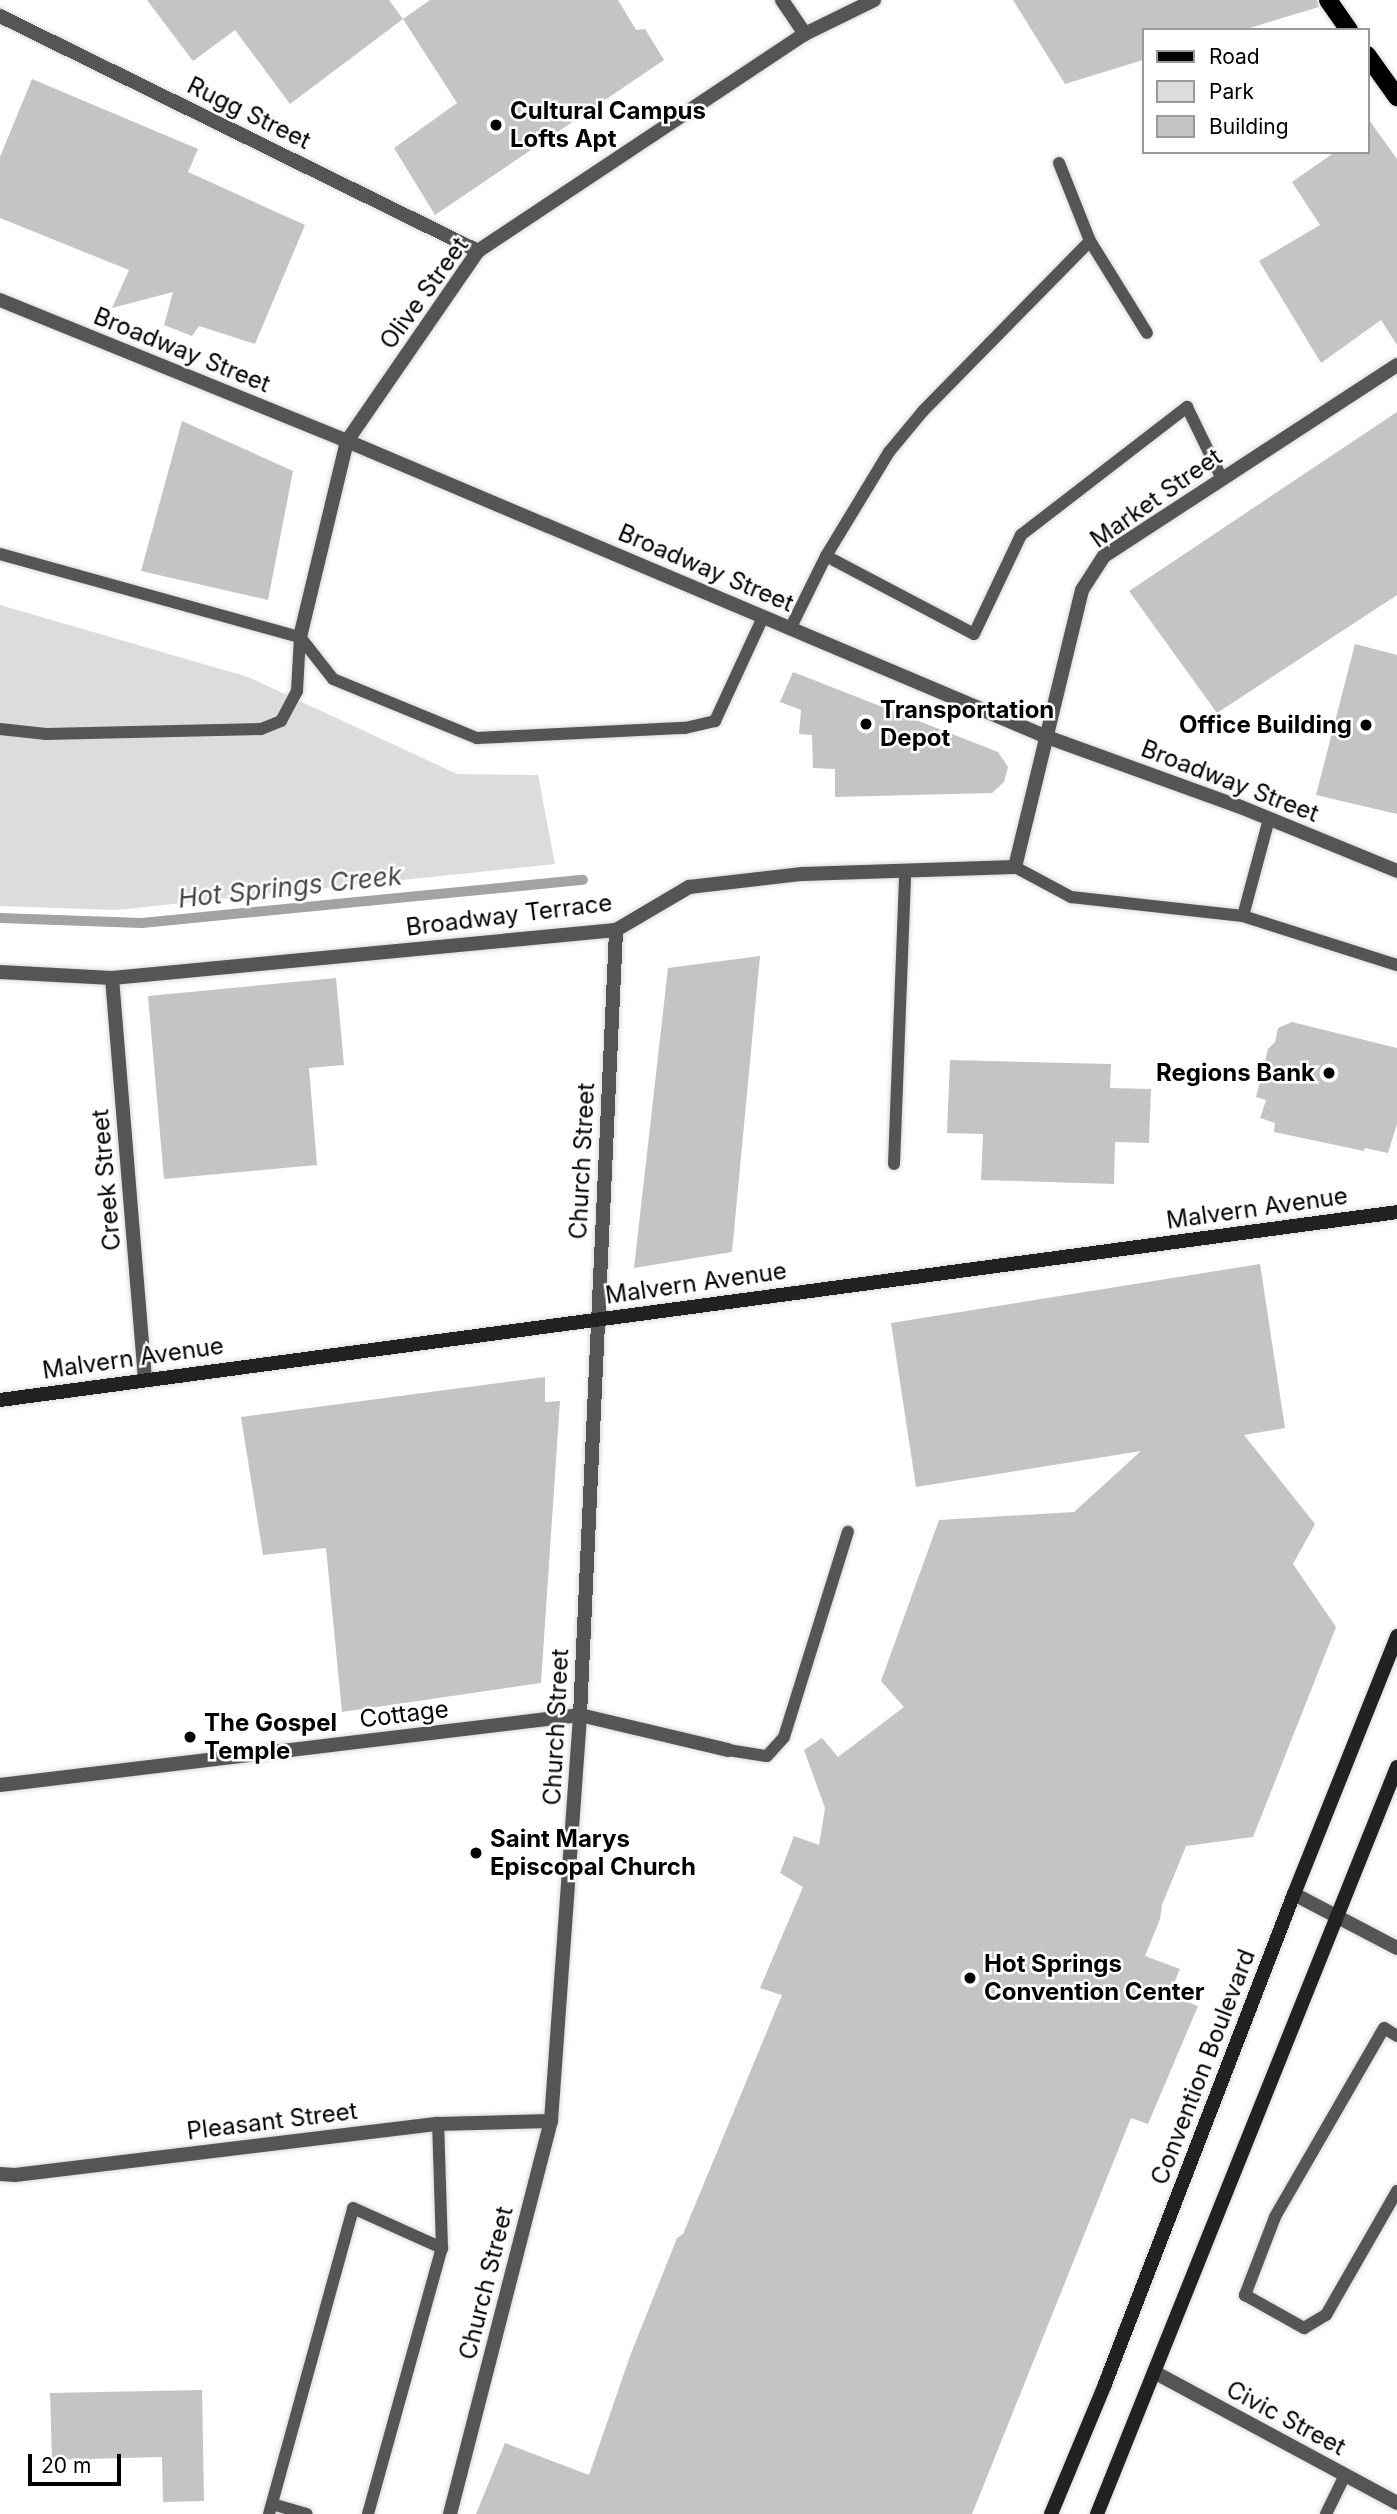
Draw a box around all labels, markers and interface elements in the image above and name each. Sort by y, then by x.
legend [1142,28,1369,154]
text: Road [1209,44,1260,69]
street label: Rugg Street [183,71,315,155]
text: Park [1209,79,1254,104]
place label: Cultural Campus Lofts Apt [510,97,706,153]
text: Building [1209,114,1289,139]
marker: Cultural Campus Lofts Apt [488,117,504,133]
street label: Olive Street [374,231,474,355]
street label: Broadway Street [90,301,274,399]
street label: Market Street [1085,442,1227,554]
street label: Broadway Street [614,518,798,618]
place label: Transportation Depot [880,696,1054,752]
place label: Office Building [1179,711,1352,739]
marker: Transportation Depot [858,716,874,732]
marker: Office Building [1358,717,1374,733]
street label: Broadway Street [1137,734,1323,828]
water label: Hot Springs Creek [177,860,403,914]
street label: Broadway Terrace [404,888,614,942]
place label: Regions Bank [1156,1059,1315,1087]
marker: Regions Bank [1321,1065,1337,1081]
street label: Church Street [564,1082,600,1240]
street label: Creek Street [85,1108,127,1252]
street label: Malvern Avenue [1165,1181,1349,1235]
street label: Malvern Avenue [604,1256,788,1310]
street label: Malvern Avenue [41,1331,225,1385]
street label: Church Street [538,1648,574,1806]
street label: Cottage [358,1694,450,1734]
place label: The Gospel Temple [204,1709,337,1765]
marker: The Gospel Temple [182,1729,198,1745]
place label: Saint Marys Episcopal Church [490,1825,696,1881]
marker: Saint Marys Episcopal Church [468,1845,484,1861]
street label: Convention Boulevard [1145,1945,1261,2189]
place label: Hot Springs Convention Center [984,1950,1204,2006]
marker: Hot Springs Convention Center [962,1970,978,1986]
street label: Pleasant Street [185,2096,359,2146]
street label: Church Street [453,2203,519,2363]
street label: Civic Street [1221,2375,1351,2461]
scale bar [32,2440,124,2484]
text: 20 m [41,2453,91,2478]

